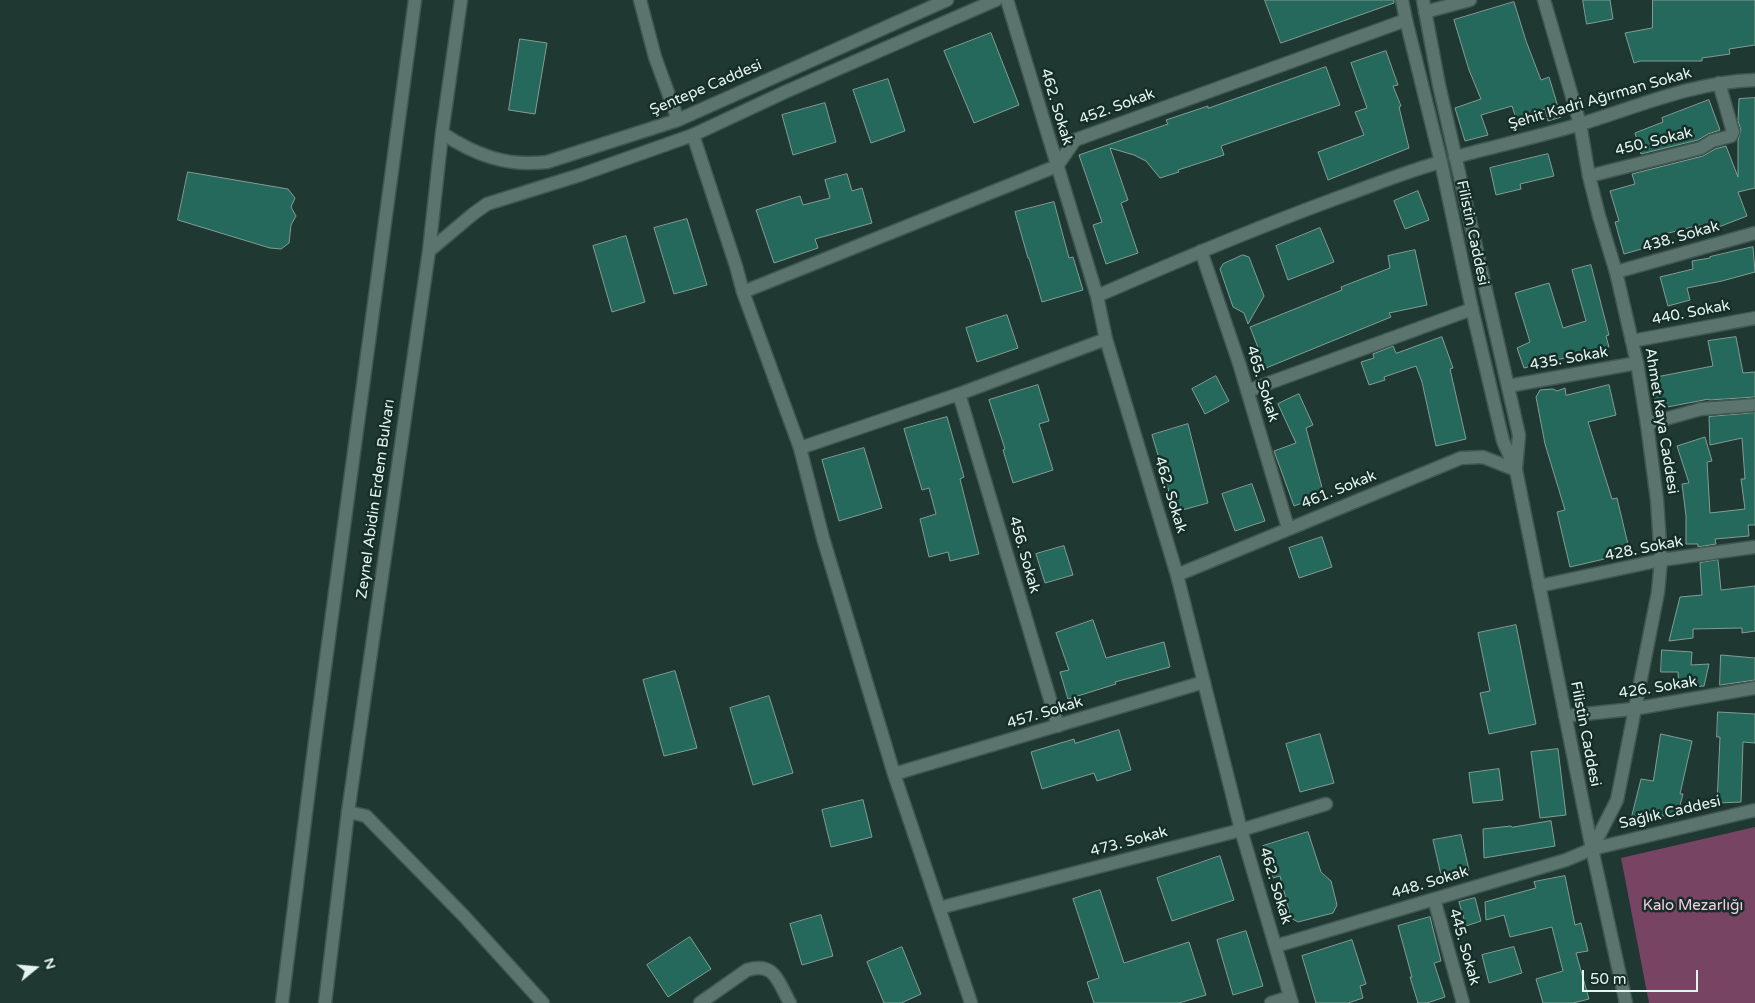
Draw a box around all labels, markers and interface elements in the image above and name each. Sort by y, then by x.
street label: Şentepe Caddesi [647,56,765,120]
street label: Şehit Kadri Ağırman Sokak [1506,64,1694,134]
street label: 462. Sokak [1036,67,1076,147]
street label: 452. Sokak [1077,85,1157,129]
street label: 450. Sokak [1613,124,1695,160]
street label: Filistin Caddesi [1452,179,1492,287]
street label: 438. Sokak [1641,217,1721,257]
street label: 440. Sokak [1650,297,1732,329]
street label: 435. Sokak [1529,343,1609,375]
street label: 465. Sokak [1242,344,1282,424]
street label: Ahmet Kaya Caddesi [1641,347,1681,495]
street label: Zeynel Abidin Erdem Bulvarı [353,398,399,600]
street label: 462. Sokak [1150,455,1190,535]
street label: 461. Sokak [1299,467,1379,513]
street label: 456. Sokak [1004,515,1044,595]
street label: 428. Sokak [1603,533,1685,565]
street label: 426. Sokak [1618,673,1698,703]
street label: Filistin Caddesi [1566,680,1604,788]
street label: 457. Sokak [1005,693,1085,733]
street label: Sağlık Caddesi [1617,793,1723,833]
street label: 473. Sokak [1088,823,1170,861]
street label: 462. Sokak [1255,846,1295,926]
street label: 448. Sokak [1390,863,1470,903]
park label: Kalo Mezarlığı [1643,897,1743,915]
street label: 445. Sokak [1444,907,1484,987]
north arrow [10,943,60,993]
text: N [40,956,60,971]
scale bar [1585,960,1701,992]
text: 50 m [1590,970,1627,988]

